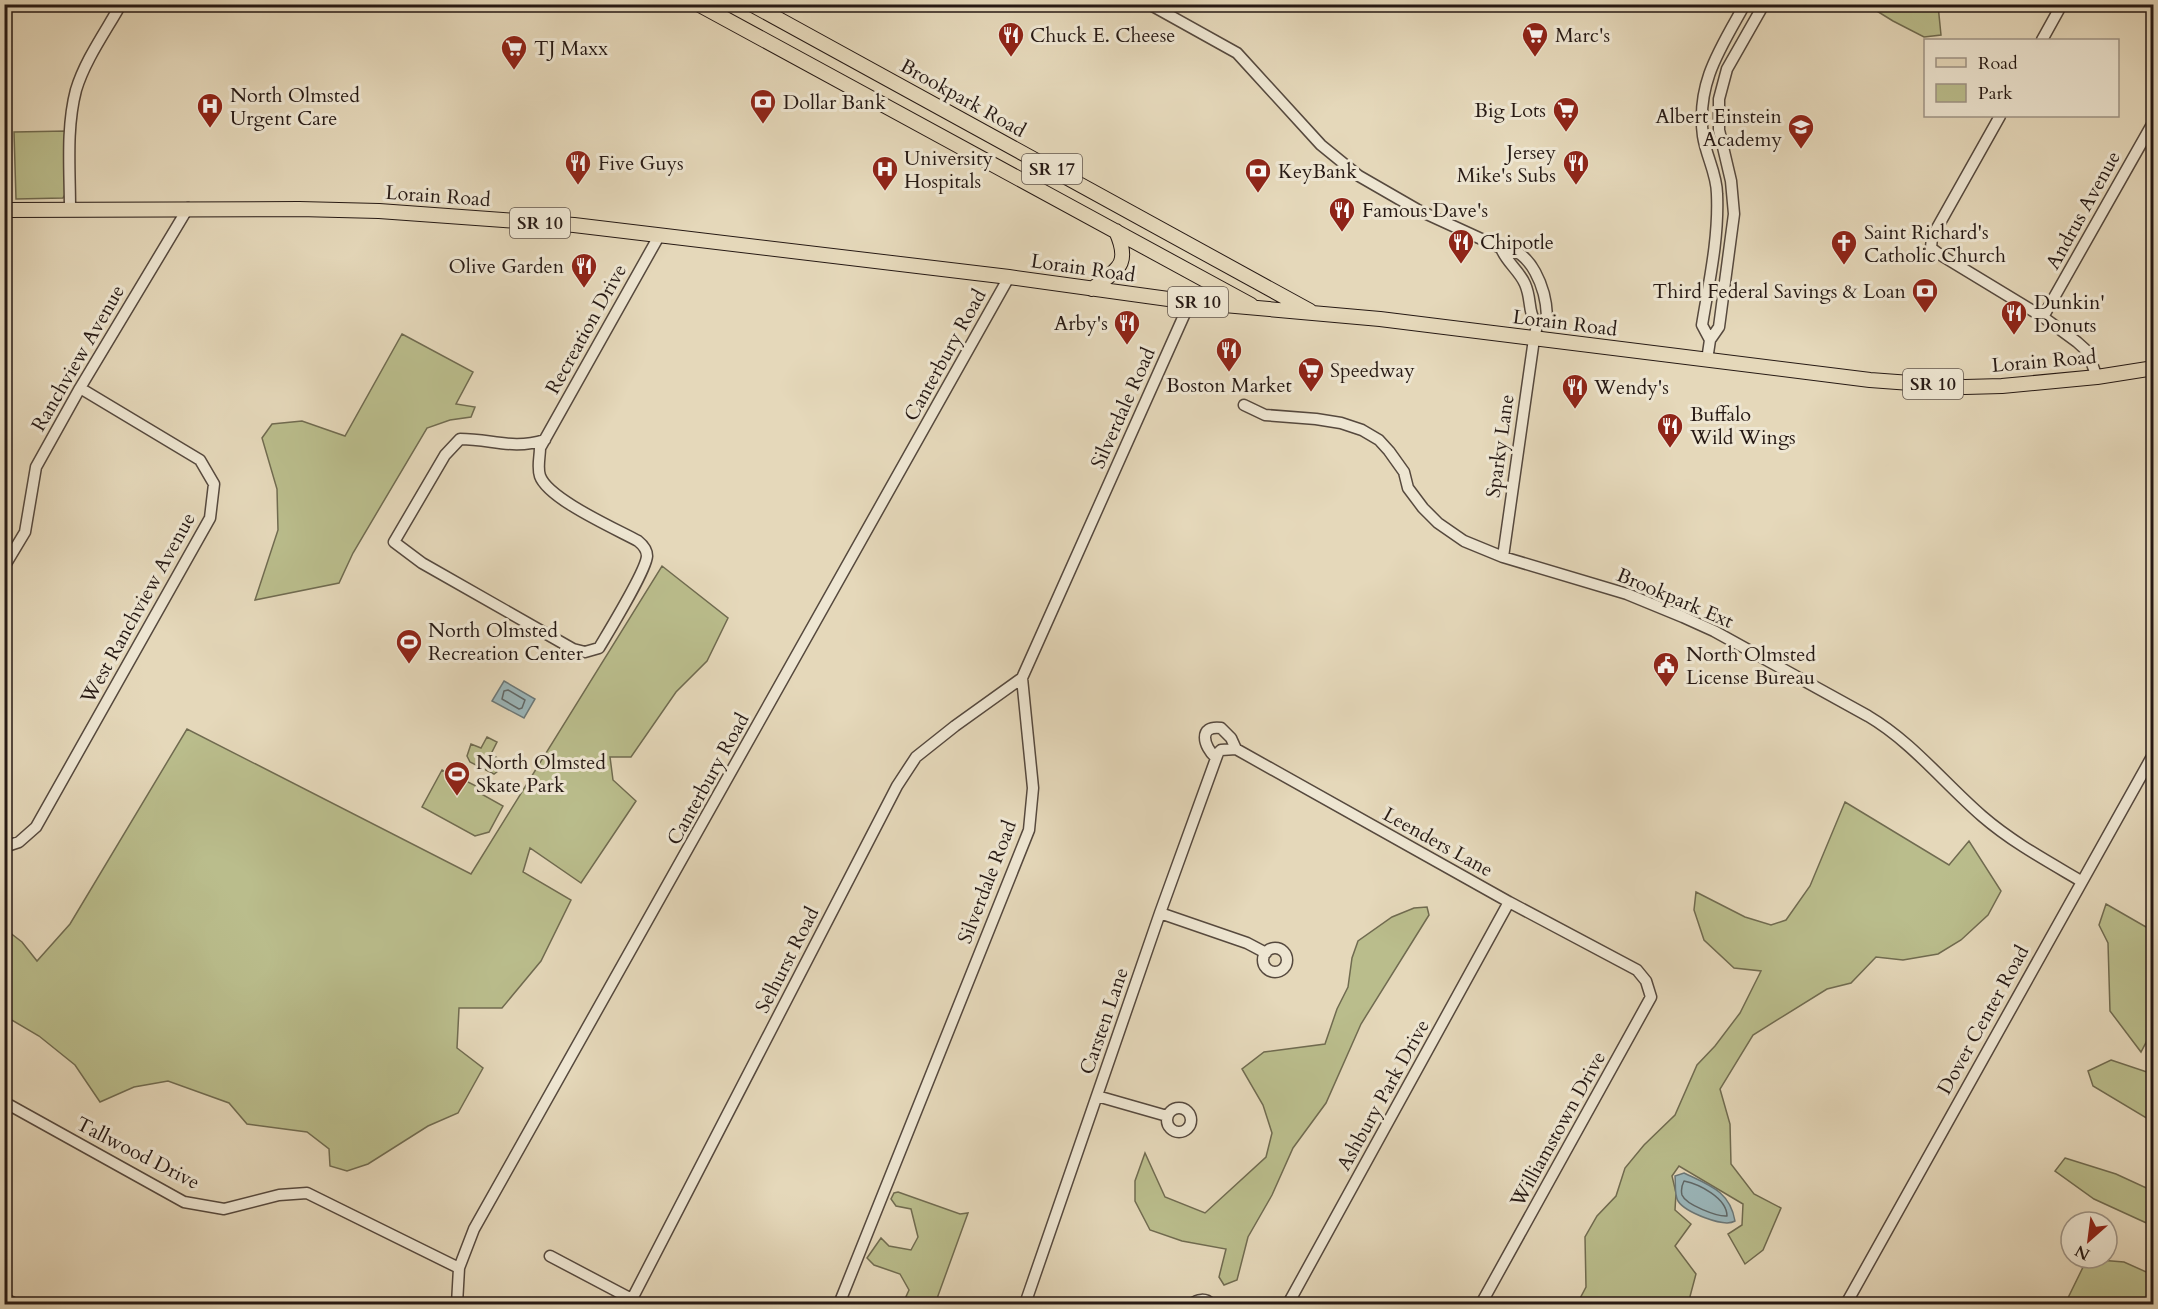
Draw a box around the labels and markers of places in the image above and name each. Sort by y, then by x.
restaurant icon: Chuck E. Cheese [996,20,1026,58]
supermarket icon: Marc's [1520,20,1550,58]
place label: Chuck E. Cheese [1030,22,1175,49]
place label: Marc's [1555,22,1610,49]
supermarket icon: TJ Maxx [499,33,529,71]
place label: TJ Maxx [534,35,608,62]
place label: North Olmsted Urgent Care [230,82,360,132]
bank icon: Dollar Bank [748,87,778,125]
place label: Dollar Bank [783,89,886,116]
hospital icon: North Olmsted Urgent Care [195,91,225,129]
supermarket icon: Big Lots [1551,95,1581,133]
place label: Big Lots [1474,97,1546,124]
place label: Albert Einstein Academy [1655,103,1783,153]
school or university icon: Albert Einstein Academy [1786,112,1816,150]
place label: Jersey Mike's Subs [1457,139,1556,189]
place label: University Hospitals [904,145,993,195]
restaurant icon: Five Guys [563,148,593,186]
restaurant icon: Jersey Mike's Subs [1561,148,1591,186]
place label: Five Guys [598,150,684,177]
hospital icon: University Hospitals [870,154,900,192]
bank icon: KeyBank [1243,156,1273,194]
place label: KeyBank [1278,158,1357,185]
restaurant icon: Famous Dave's [1327,195,1357,233]
place label: Famous Dave's [1362,197,1488,224]
place label: Saint Richard's Catholic Church [1864,219,2006,269]
restaurant icon: Chipotle [1446,227,1476,265]
church icon: Saint Richard's Catholic Church [1829,228,1859,266]
place label: Chipotle [1480,229,1554,256]
restaurant icon: Olive Garden [569,251,599,289]
place label: Olive Garden [449,253,565,280]
bank icon: Third Federal Savings & Loan [1910,276,1940,314]
place label: Third Federal Savings & Loan [1653,278,1907,305]
place label: Dunkin' Donuts [2034,289,2105,339]
restaurant icon: Dunkin' Donuts [1999,298,2029,336]
restaurant icon: Arby's [1112,308,1142,346]
place label: Arby's [1054,310,1108,337]
restaurant icon: Boston Market [1214,335,1244,373]
supermarket icon: Speedway [1296,355,1326,393]
place label: Speedway [1330,357,1415,384]
place label: Boston Market [1166,372,1293,399]
restaurant icon: Wendy's [1560,372,1590,410]
place label: Wendy's [1593,374,1669,401]
place label: Buffalo Wild Wings [1689,401,1796,451]
restaurant icon: Buffalo Wild Wings [1655,411,1685,449]
place label: North Olmsted Recreation Center [428,617,584,667]
sports icon: North Olmsted Recreation Center [394,627,424,665]
place label: North Olmsted License Bureau [1686,641,1816,691]
public building icon: North Olmsted License Bureau [1651,650,1681,688]
place label: North Olmsted Skate Park [476,749,606,799]
sports icon: North Olmsted Skate Park [442,759,472,797]

